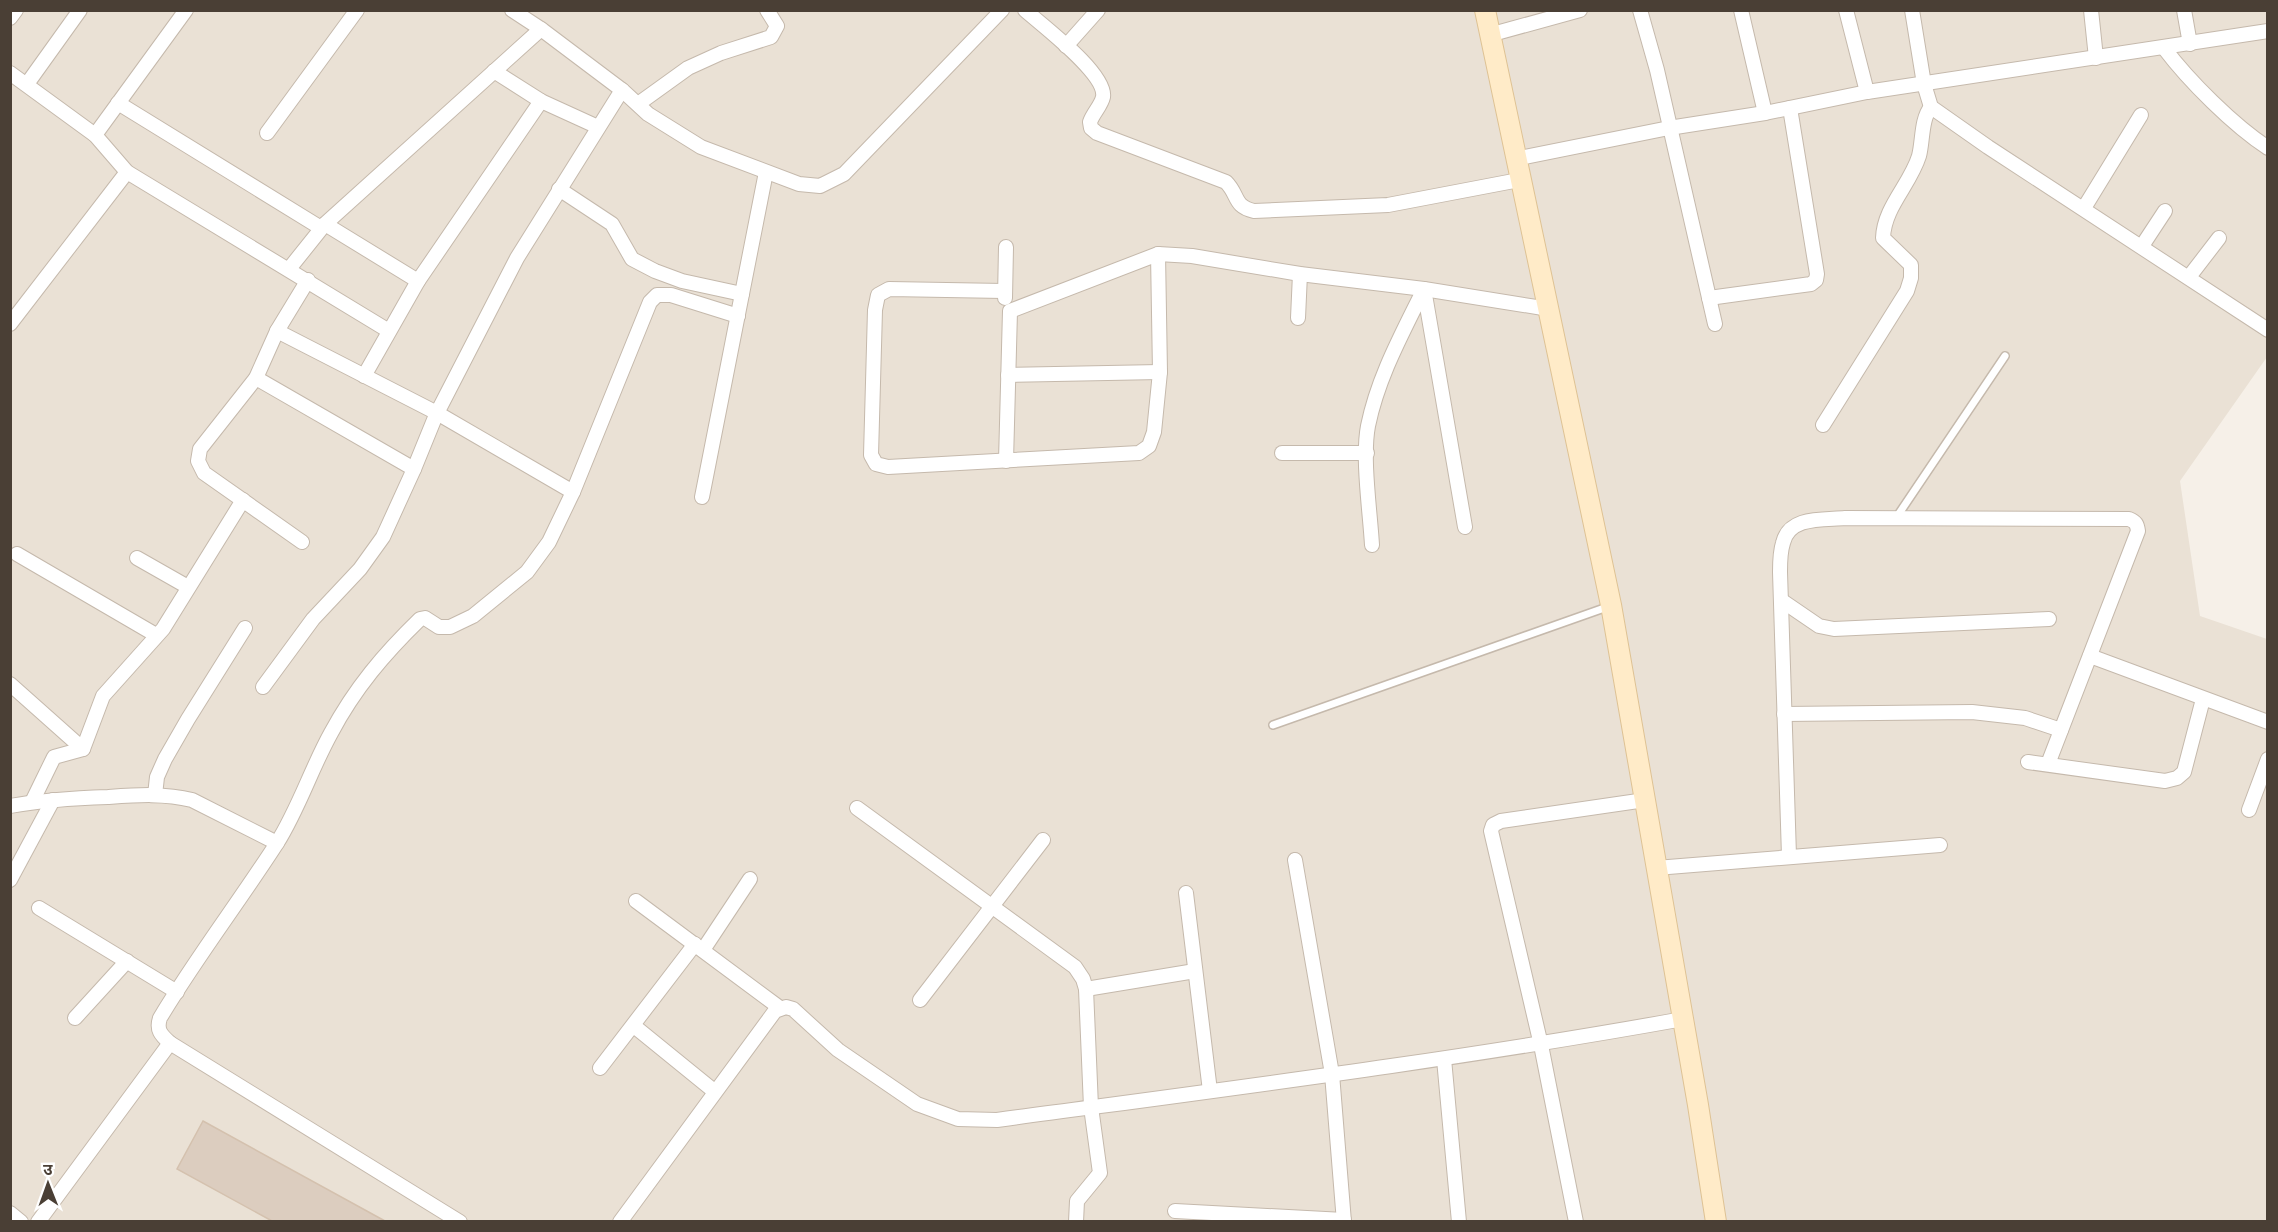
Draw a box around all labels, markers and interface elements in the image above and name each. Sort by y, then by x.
north arrow [18,1154,78,1214]
text: उ [43,1160,53,1179]

